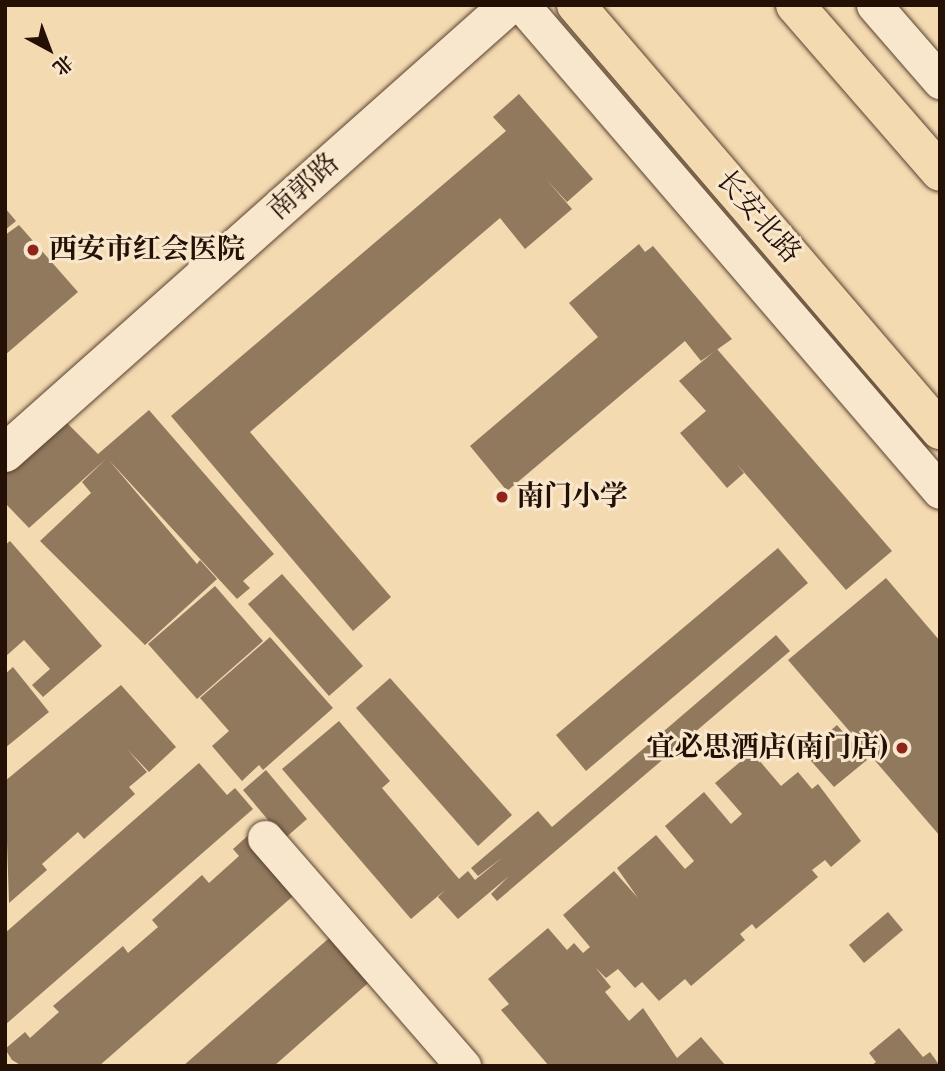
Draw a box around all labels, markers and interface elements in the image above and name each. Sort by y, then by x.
north arrow [14,14,84,84]
text: 北 [48,50,78,80]
street label: 南郭路 [262,146,346,228]
street label: 长安北路 [709,164,807,270]
place label: 西安市红会医院 [49,233,245,267]
marker: 西安市红会医院 [23,240,43,260]
place label: 南门小学 [516,480,628,514]
marker: 南门小学 [494,489,510,505]
place label: 宜必思酒店(南门店) [647,731,888,765]
marker: 宜必思酒店(南门店) [894,740,910,756]

